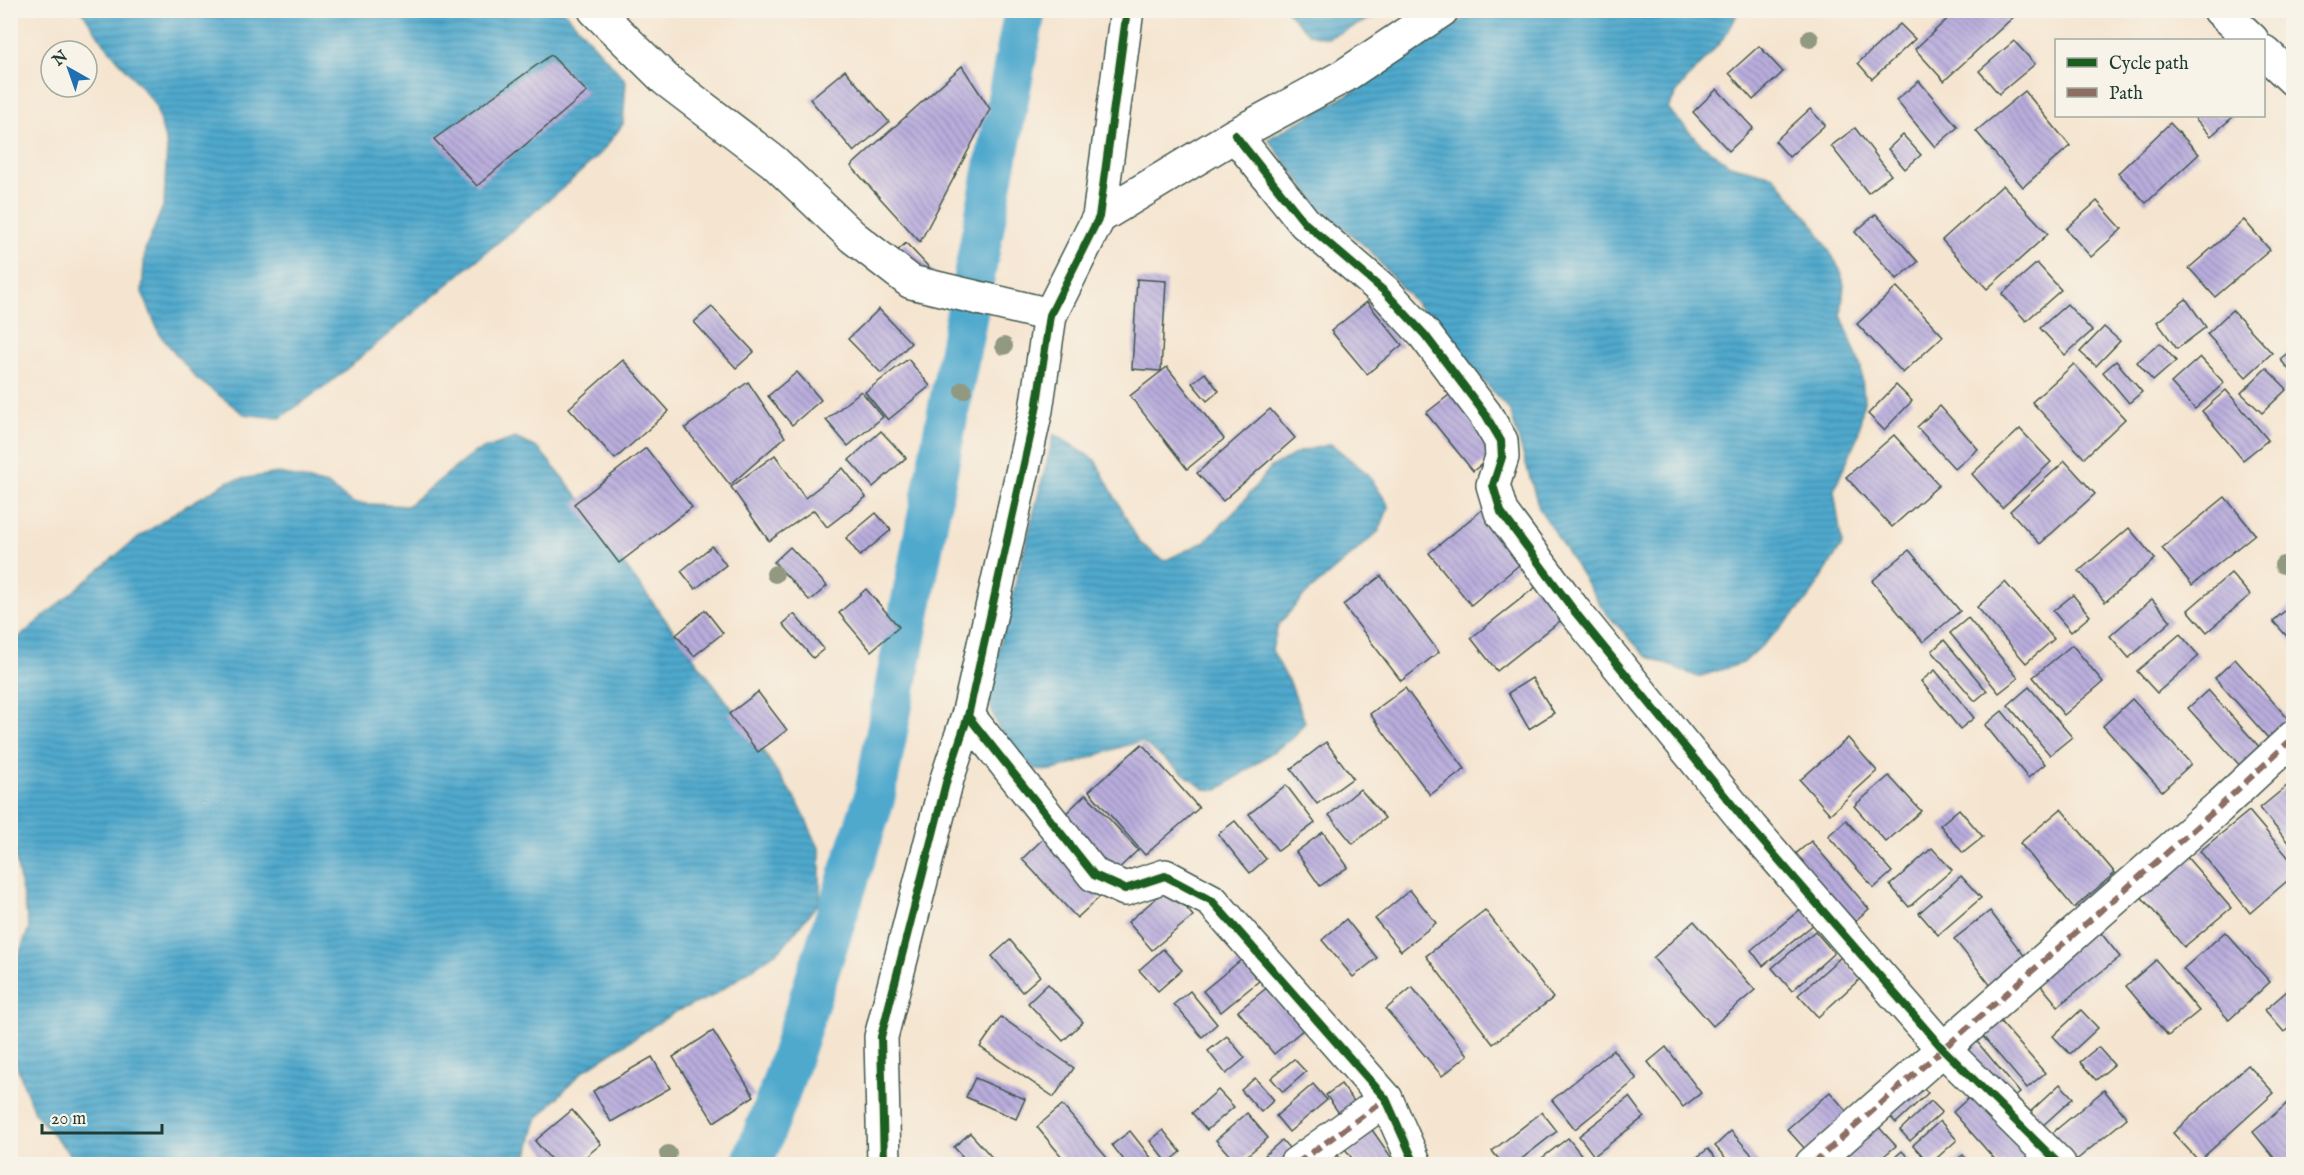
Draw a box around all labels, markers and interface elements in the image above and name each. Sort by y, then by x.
north arrow [39,39,99,99]
legend [2055,39,2265,117]
text: N [48,47,72,72]
text: Cycle path [2109,53,2189,76]
text: Path [2109,83,2143,106]
scale bar [42,1097,162,1135]
text: 20 m [51,1108,86,1131]

